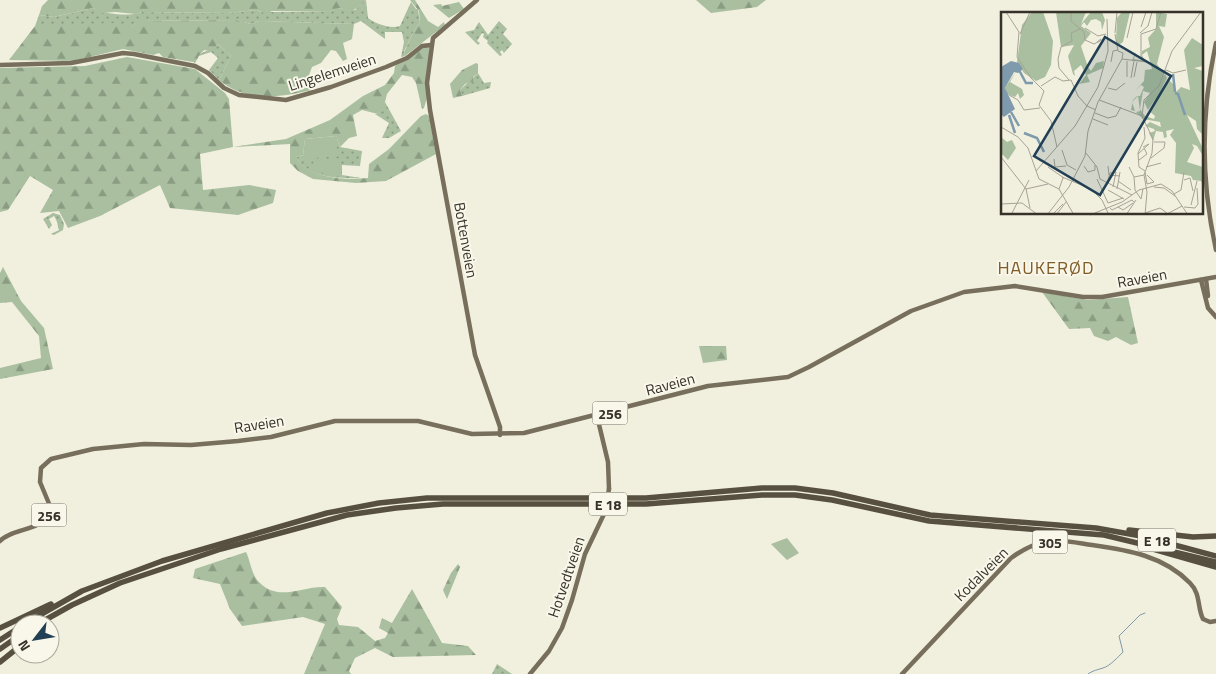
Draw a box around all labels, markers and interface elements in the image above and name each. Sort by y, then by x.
inset map [1001,12,1204,215]
street label: Lingelemveien [285,47,379,97]
street label: Bottenveien [448,200,484,280]
district label: HAUKERØD [997,254,1095,281]
street label: Raveien [1115,262,1169,294]
street label: Raveien [643,366,697,402]
road number: 256 [592,402,628,424]
street label: Raveien [232,409,286,439]
road number: E 18 [589,492,627,516]
road number: 256 [32,504,66,526]
road number: E 18 [1138,528,1176,552]
road number: 305 [1032,530,1068,554]
street label: Hotvedtveien [541,533,591,621]
street label: Kodalveien [949,542,1013,606]
north arrow [10,614,60,664]
text: N [12,636,35,656]

